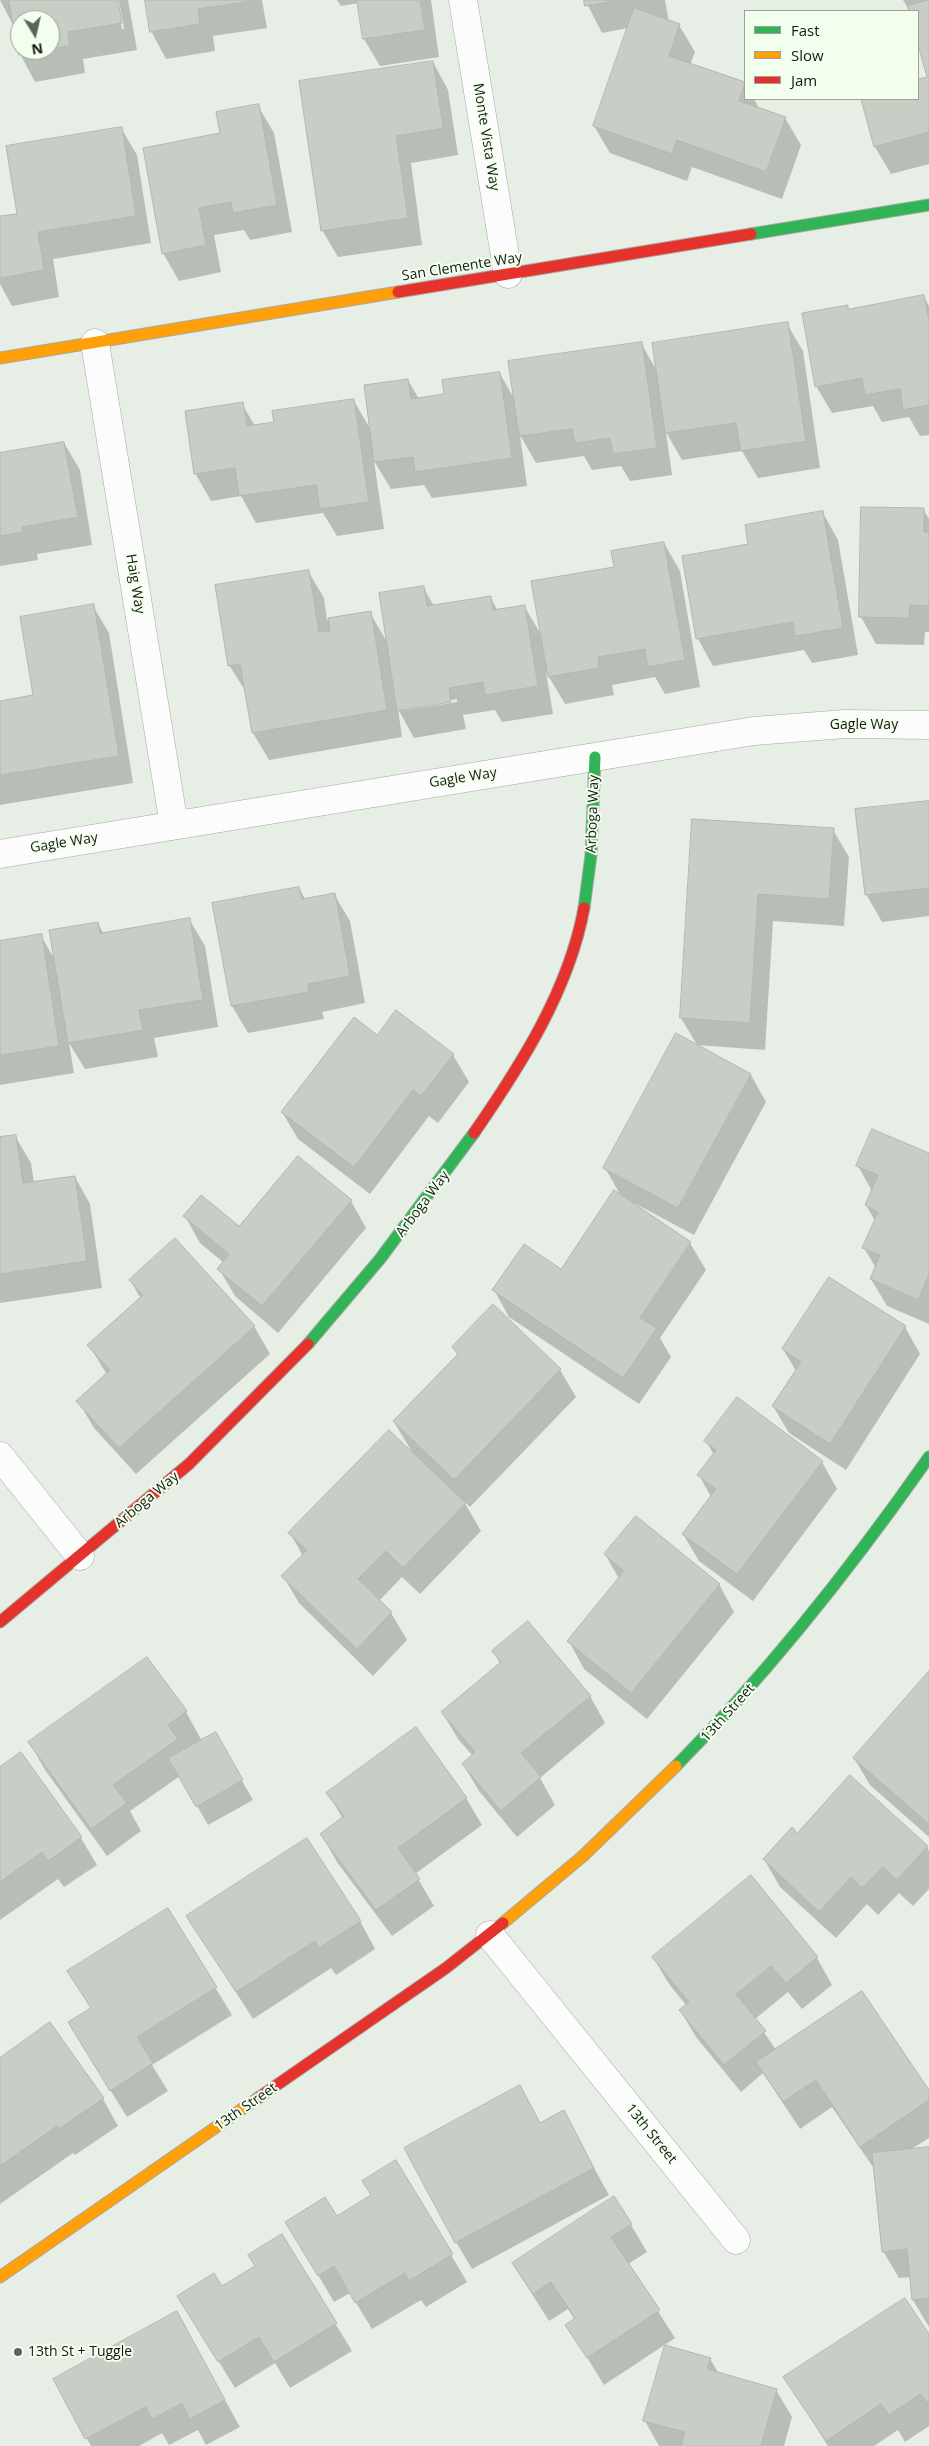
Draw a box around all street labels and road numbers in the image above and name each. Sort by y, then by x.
street label: Monte Vista Way [469,82,503,192]
street label: San Clemente Way [401,249,523,285]
street label: Haig Way [122,553,148,615]
street label: Gagle Way [830,717,898,733]
street label: Gagle Way [428,764,498,792]
street label: Arboga Way [583,775,603,853]
street label: Gagle Way [29,829,99,857]
street label: Arboga Way [393,1168,453,1240]
street label: Arboga Way [112,1468,182,1532]
street label: 13th Street [698,1681,758,1745]
street label: 13th Street [212,2079,280,2135]
street label: 13th Street [622,2101,680,2167]

